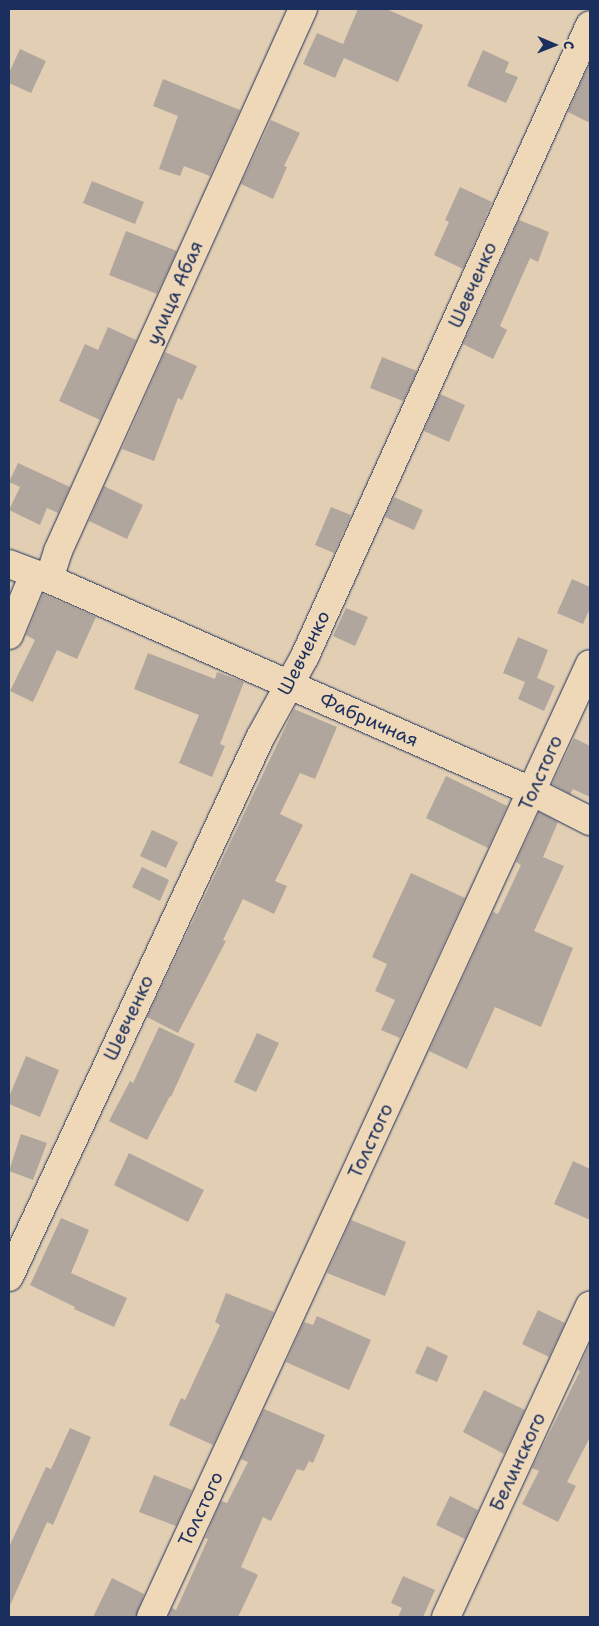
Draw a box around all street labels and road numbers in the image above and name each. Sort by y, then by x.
street label: улица Абая [142,237,208,349]
street label: Шевченко [444,238,502,332]
street label: Шевченко [273,607,335,699]
street label: Фабричная [316,688,422,752]
street label: Толстого [514,732,568,814]
street label: Шевченко [99,972,159,1064]
street label: Толстого [344,1100,398,1182]
street label: Белинского [485,1409,551,1515]
street label: Толстого [174,1468,228,1550]

